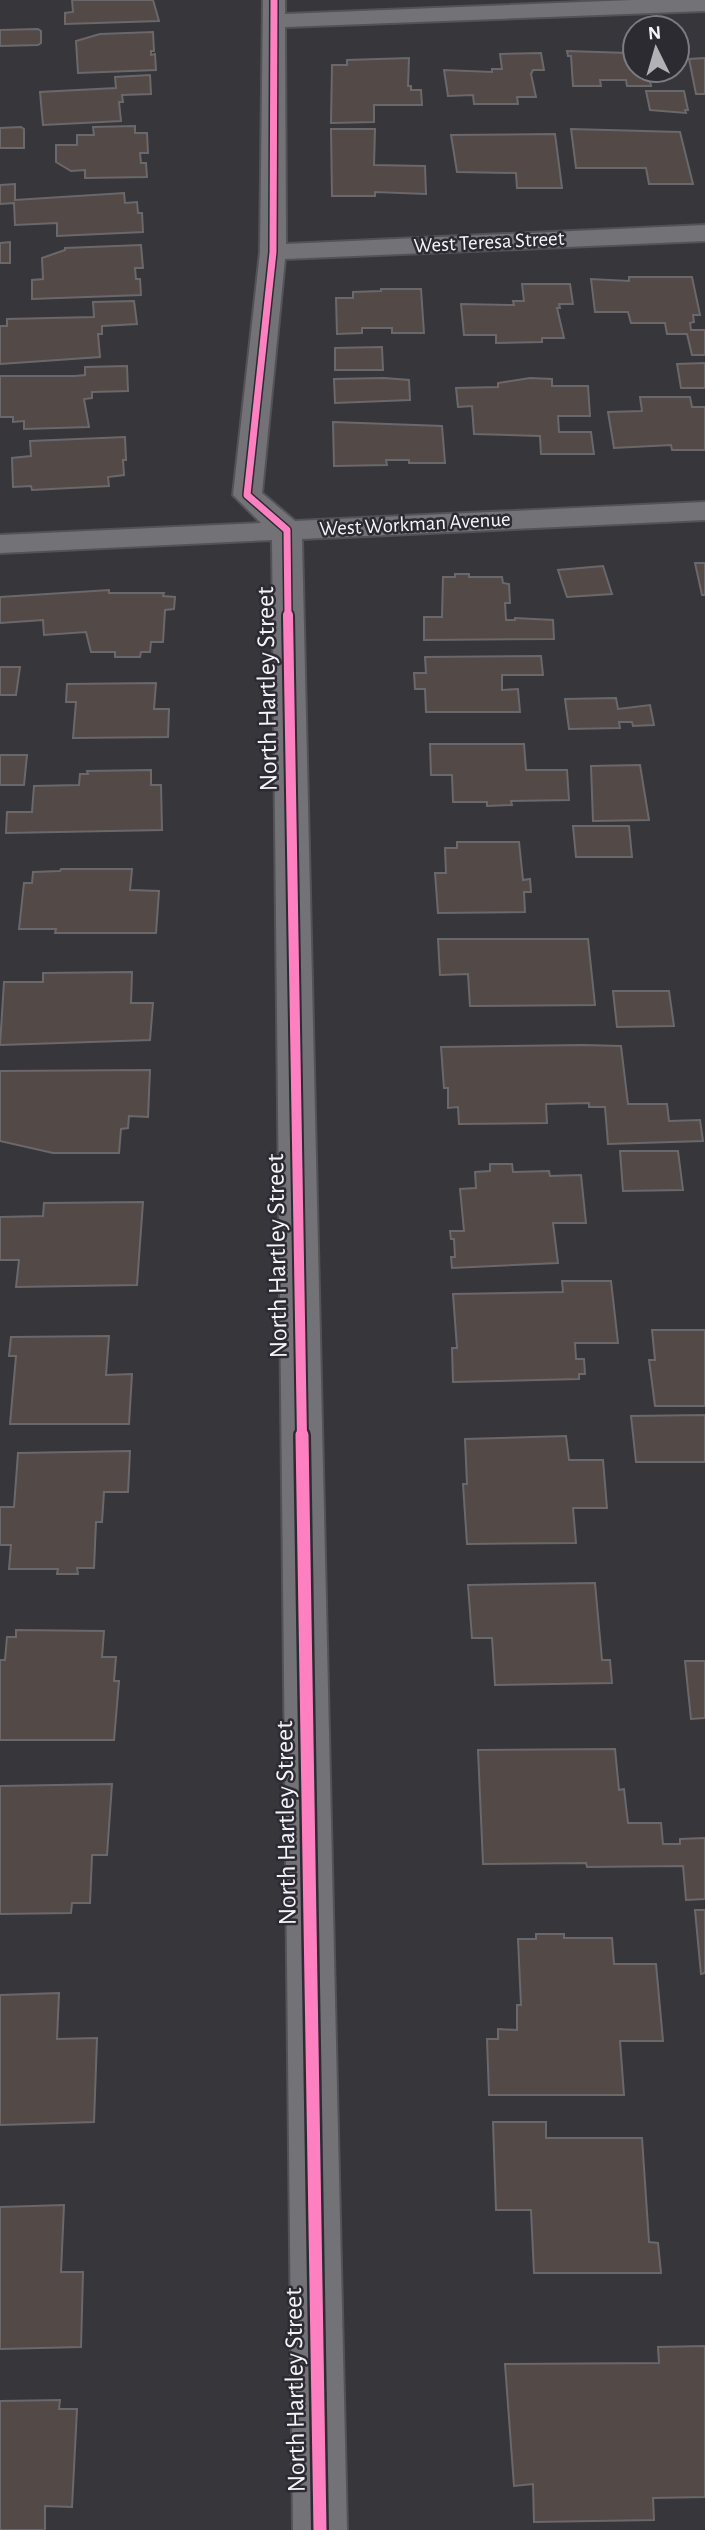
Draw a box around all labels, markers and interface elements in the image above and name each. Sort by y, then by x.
north arrow [621,14,691,84]
text: N [647,24,662,44]
street label: West Teresa Street [413,228,565,256]
street label: West Workman Avenue [319,509,511,539]
street label: North Hartley Street [252,586,282,792]
street label: North Hartley Street [262,1153,292,1359]
street label: North Hartley Street [271,1720,301,1926]
street label: North Hartley Street [280,2287,310,2493]

